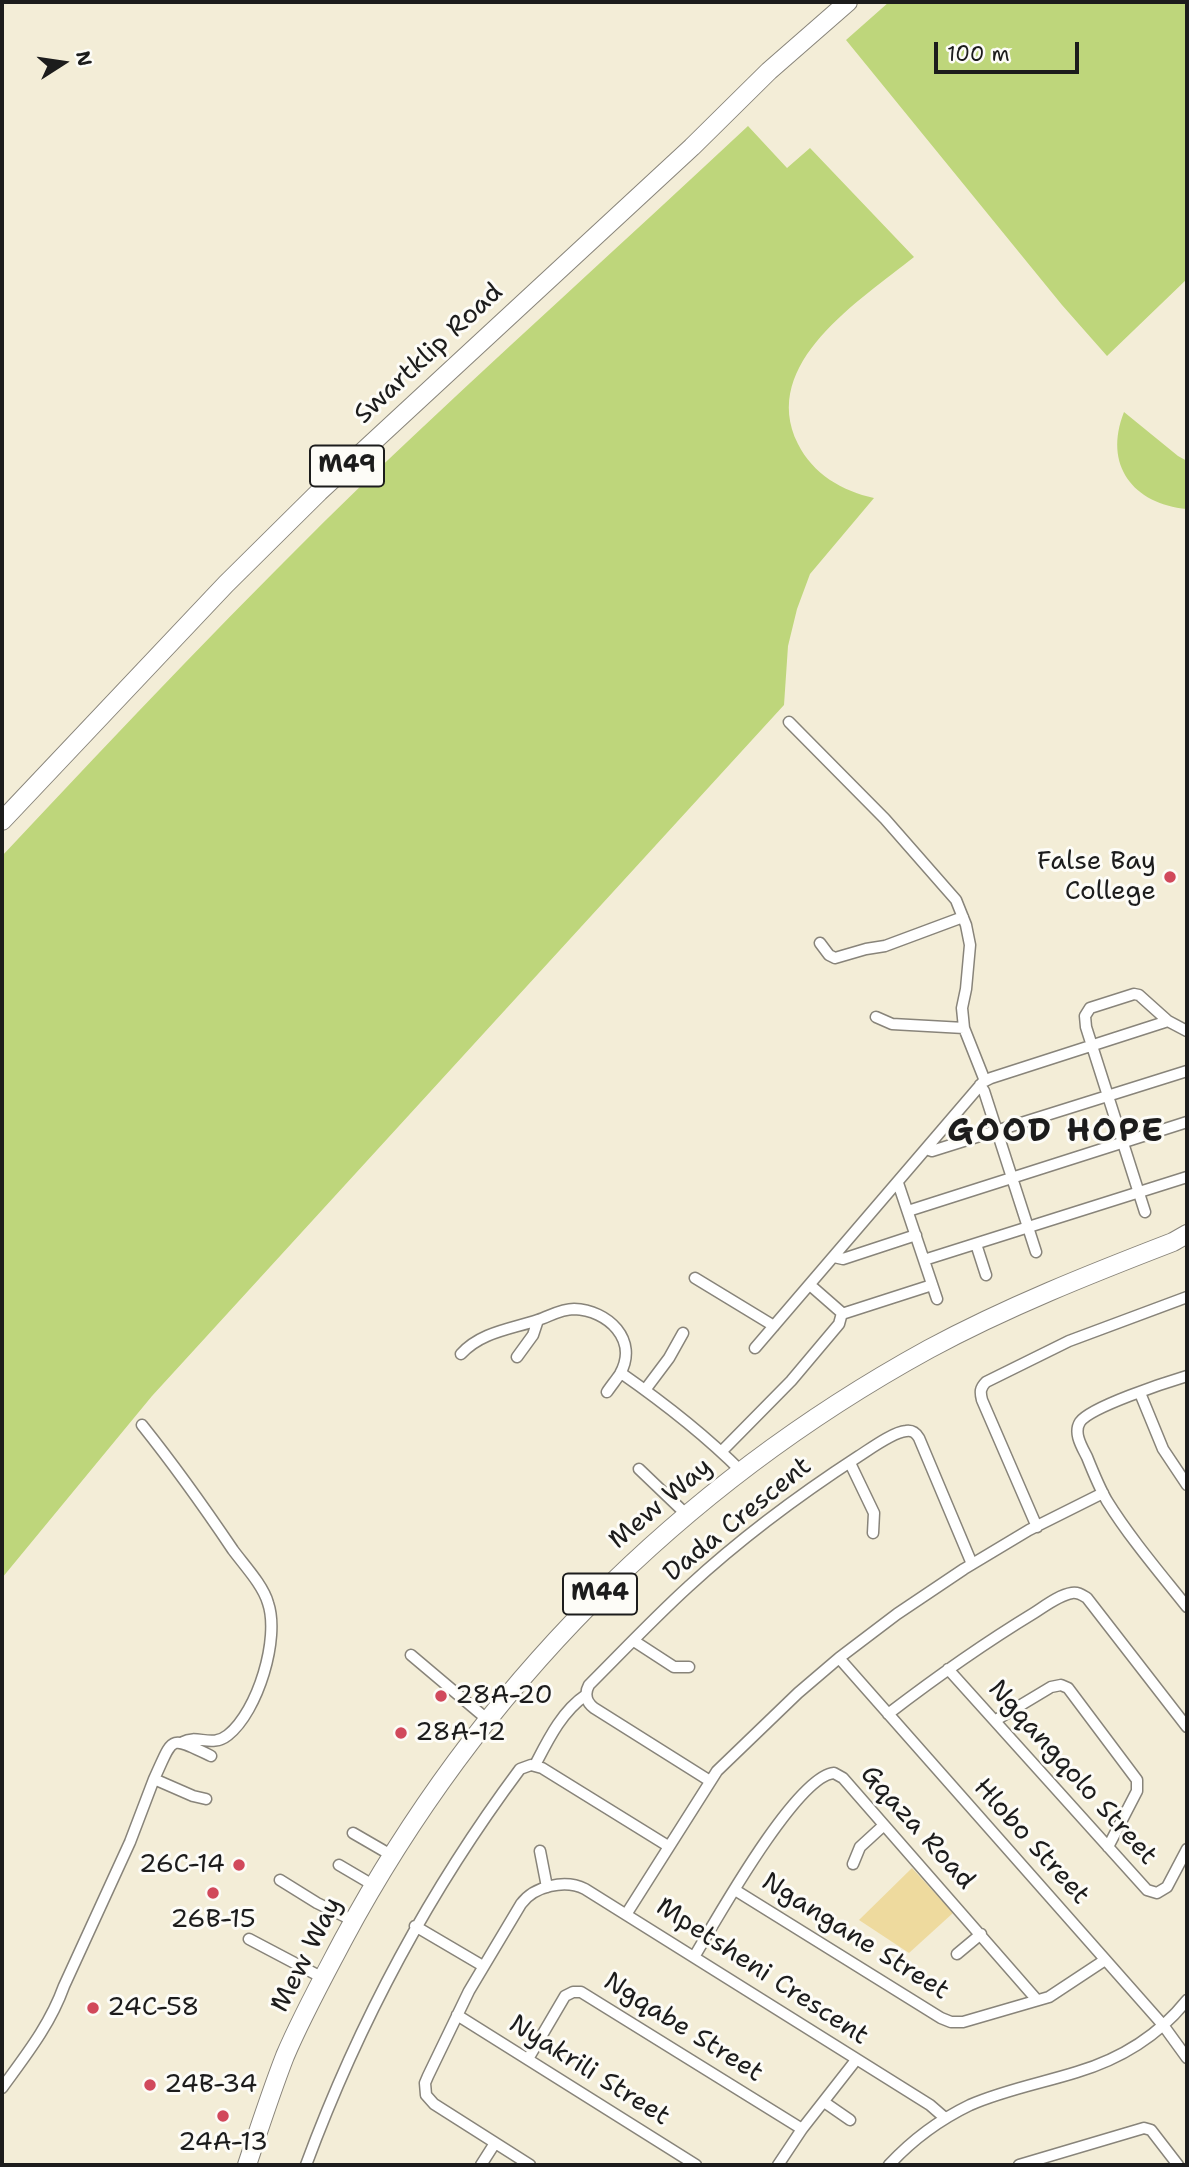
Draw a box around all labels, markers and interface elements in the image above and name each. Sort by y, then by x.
north arrow [28,28,98,98]
scale bar [937,28,1082,72]
text: 100 m [947,40,1010,68]
text: N [70,49,98,68]
street label: Swartklip Road [348,277,510,431]
road number: M49 [310,446,384,486]
place label: False Bay College [1037,846,1156,908]
marker: False Bay College [1162,869,1178,885]
district label: GOOD HOPE [948,1112,1164,1152]
street label: Dada Crescent [658,1451,818,1589]
street label: Mew Way [603,1452,719,1556]
road number: M44 [563,1574,637,1614]
street label: Ngqangqolo Street [981,1674,1163,1872]
place label: 28A-20 [455,1680,553,1712]
marker: 28A-20 [433,1688,449,1704]
place label: 28A-12 [415,1717,506,1749]
marker: 28A-12 [393,1725,409,1741]
street label: Gqaza Road [853,1760,981,1896]
street label: Hlobo Street [966,1773,1096,1911]
place label: 26C-14 [139,1849,225,1881]
marker: 26C-14 [231,1857,247,1873]
street label: Ngangane Street [755,1867,955,2007]
marker: 26B-15 [205,1885,221,1901]
street label: Mew Way [265,1892,349,2018]
street label: Mpetsheni Crescent [650,1892,874,2052]
place label: 26B-15 [170,1904,256,1936]
street label: Ngqabe Street [598,1967,768,2089]
place label: 24C-58 [107,1992,200,2024]
marker: 24C-58 [85,2000,101,2016]
street label: Nyakrili Street [503,2009,675,2133]
place label: 24B-34 [164,2069,257,2101]
marker: 24B-34 [142,2077,158,2093]
marker: 24A-13 [215,2108,231,2124]
place label: 24A-13 [178,2127,268,2159]

